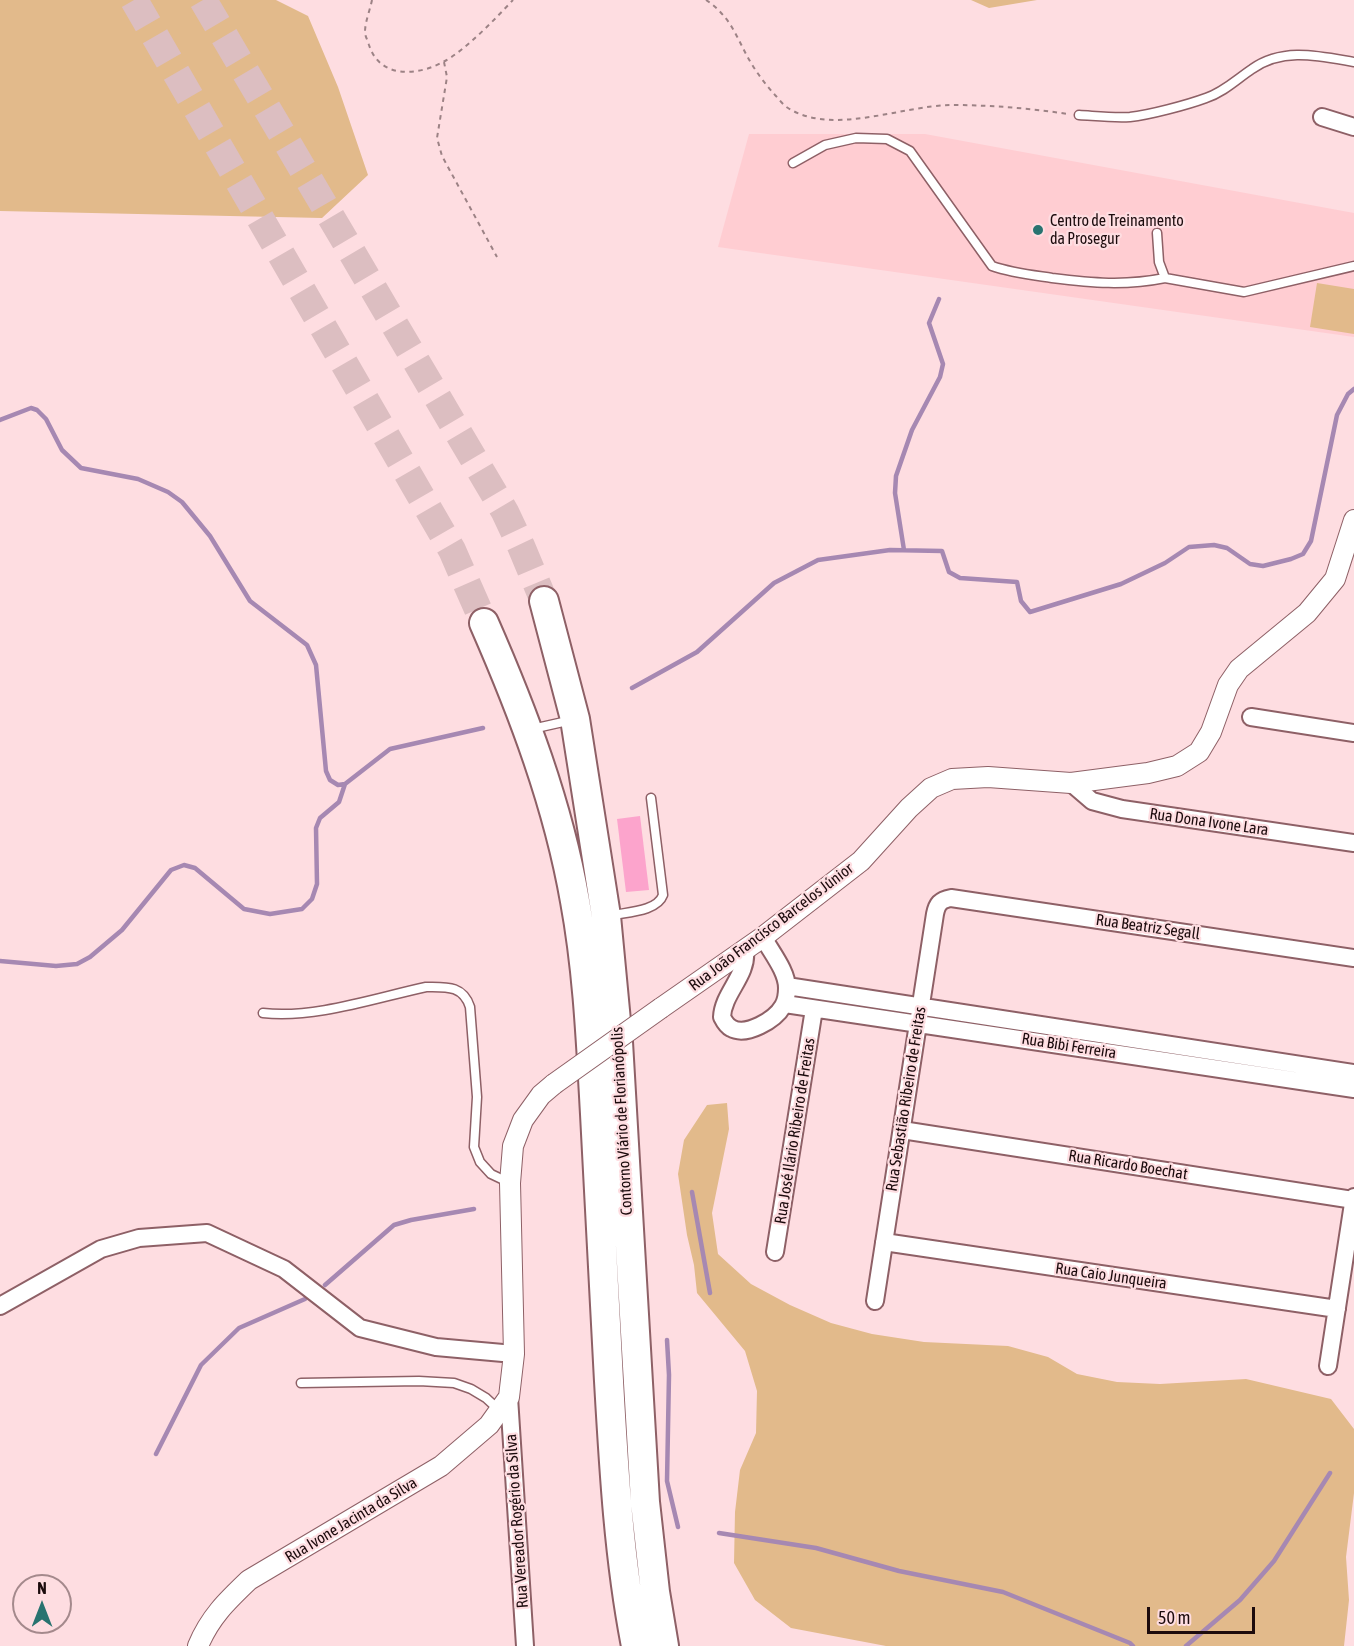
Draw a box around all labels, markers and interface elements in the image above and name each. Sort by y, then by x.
place label: Centro de Treinamento da Prosegur [1050,211,1184,249]
marker: Centro de Treinamento da Prosegur [1031,223,1045,237]
street label: Rua Dona Ivone Lara [1148,804,1270,840]
street label: Rua João Francisco Barcelos Júnior [685,859,857,995]
street label: Rua Beatriz Segall [1095,910,1201,944]
street label: Rua Sebastião Ribeiro de Freitas [882,1005,930,1193]
street label: Contorno Viário de Florianópolis [607,1026,637,1216]
street label: Rua Bibi Ferreira [1020,1029,1118,1063]
street label: Rua José Ilário Ribeiro de Freitas [771,1037,819,1225]
street label: Rua Ricardo Boechat [1067,1146,1189,1184]
street label: Rua Caio Junqueira [1054,1259,1168,1293]
street label: Rua Vereador Rogério da Silva [501,1433,533,1609]
street label: Rua Ivone Jacinta da Silva [282,1473,420,1567]
north arrow [12,1574,72,1634]
text: N [37,1579,47,1597]
scale bar [1150,1595,1258,1633]
text: 50 m [1158,1607,1190,1628]

